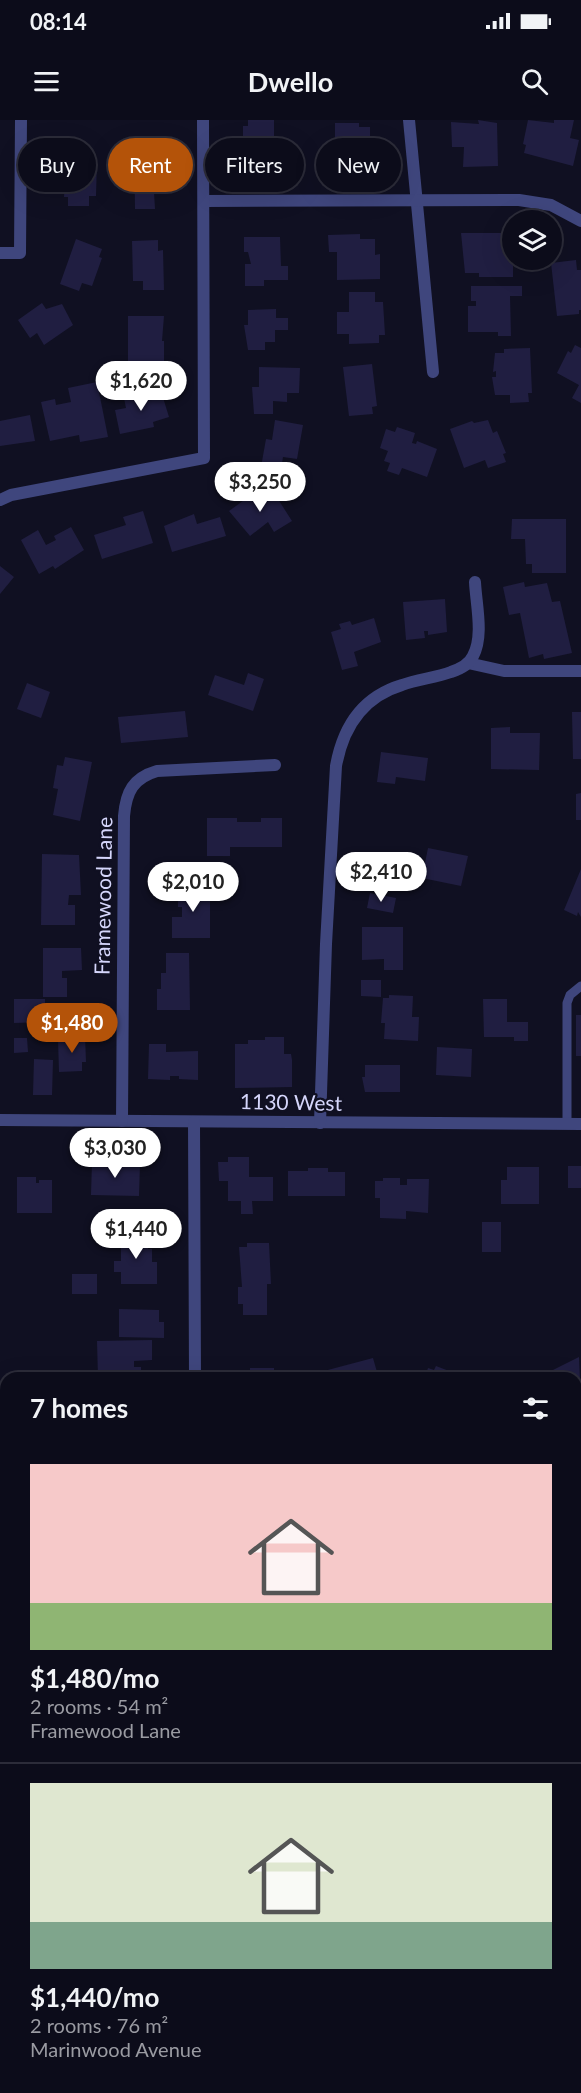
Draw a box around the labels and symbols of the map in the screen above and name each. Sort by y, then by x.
pin: $1,620 [92,361,190,412]
pin: $3,250 [211,462,309,513]
street label: Framewood Lane [89,817,116,975]
pin: $2,410 [332,852,430,903]
pin: $2,010 [144,862,242,913]
pin: $1,480 [23,1003,121,1054]
street label: 1130 West [240,1088,343,1115]
pin: $3,030 [66,1128,164,1179]
pin: $1,440 [87,1209,185,1260]

